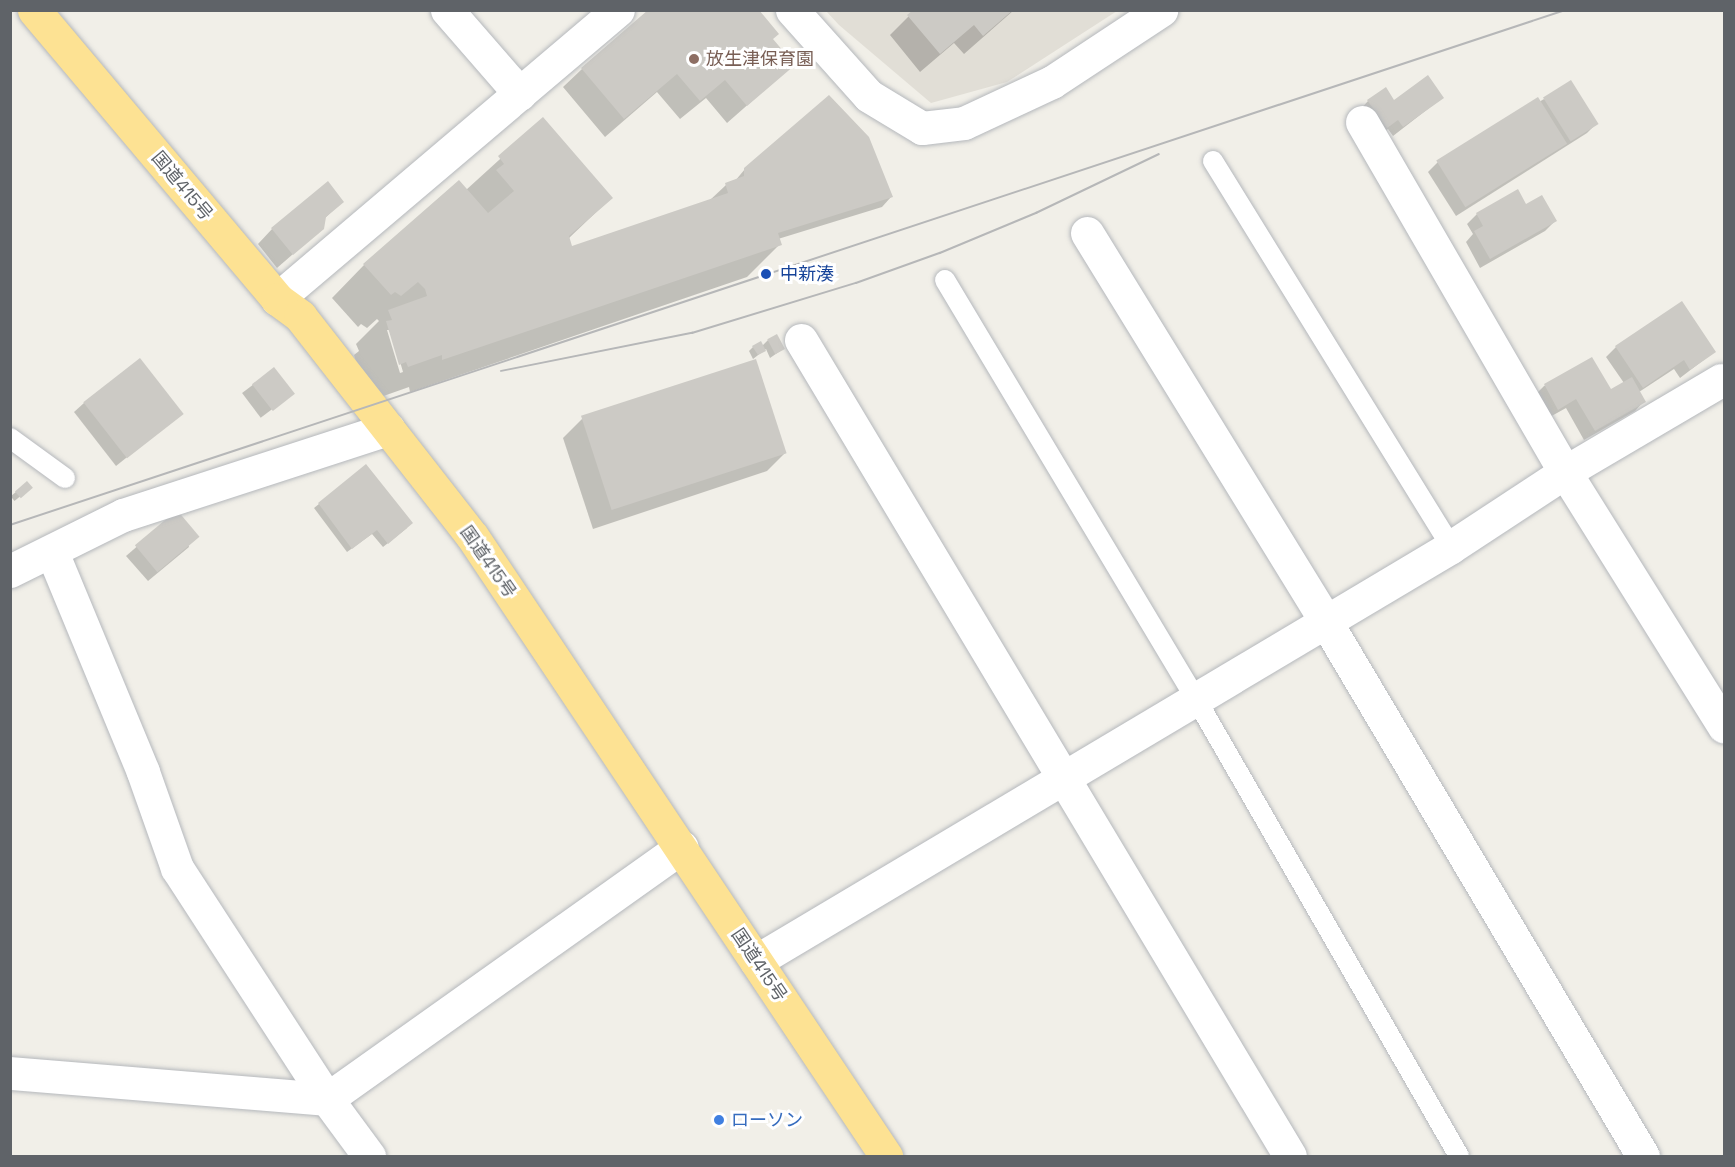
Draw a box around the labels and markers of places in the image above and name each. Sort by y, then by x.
place label: 放生津保育園 [706,48,814,70]
marker: 放生津保育園 [687,52,701,66]
place label: 中新湊 [780,263,834,285]
marker: 中新湊 [757,265,775,283]
place label: ローソン [731,1109,803,1131]
marker: ローソン [712,1113,726,1127]

